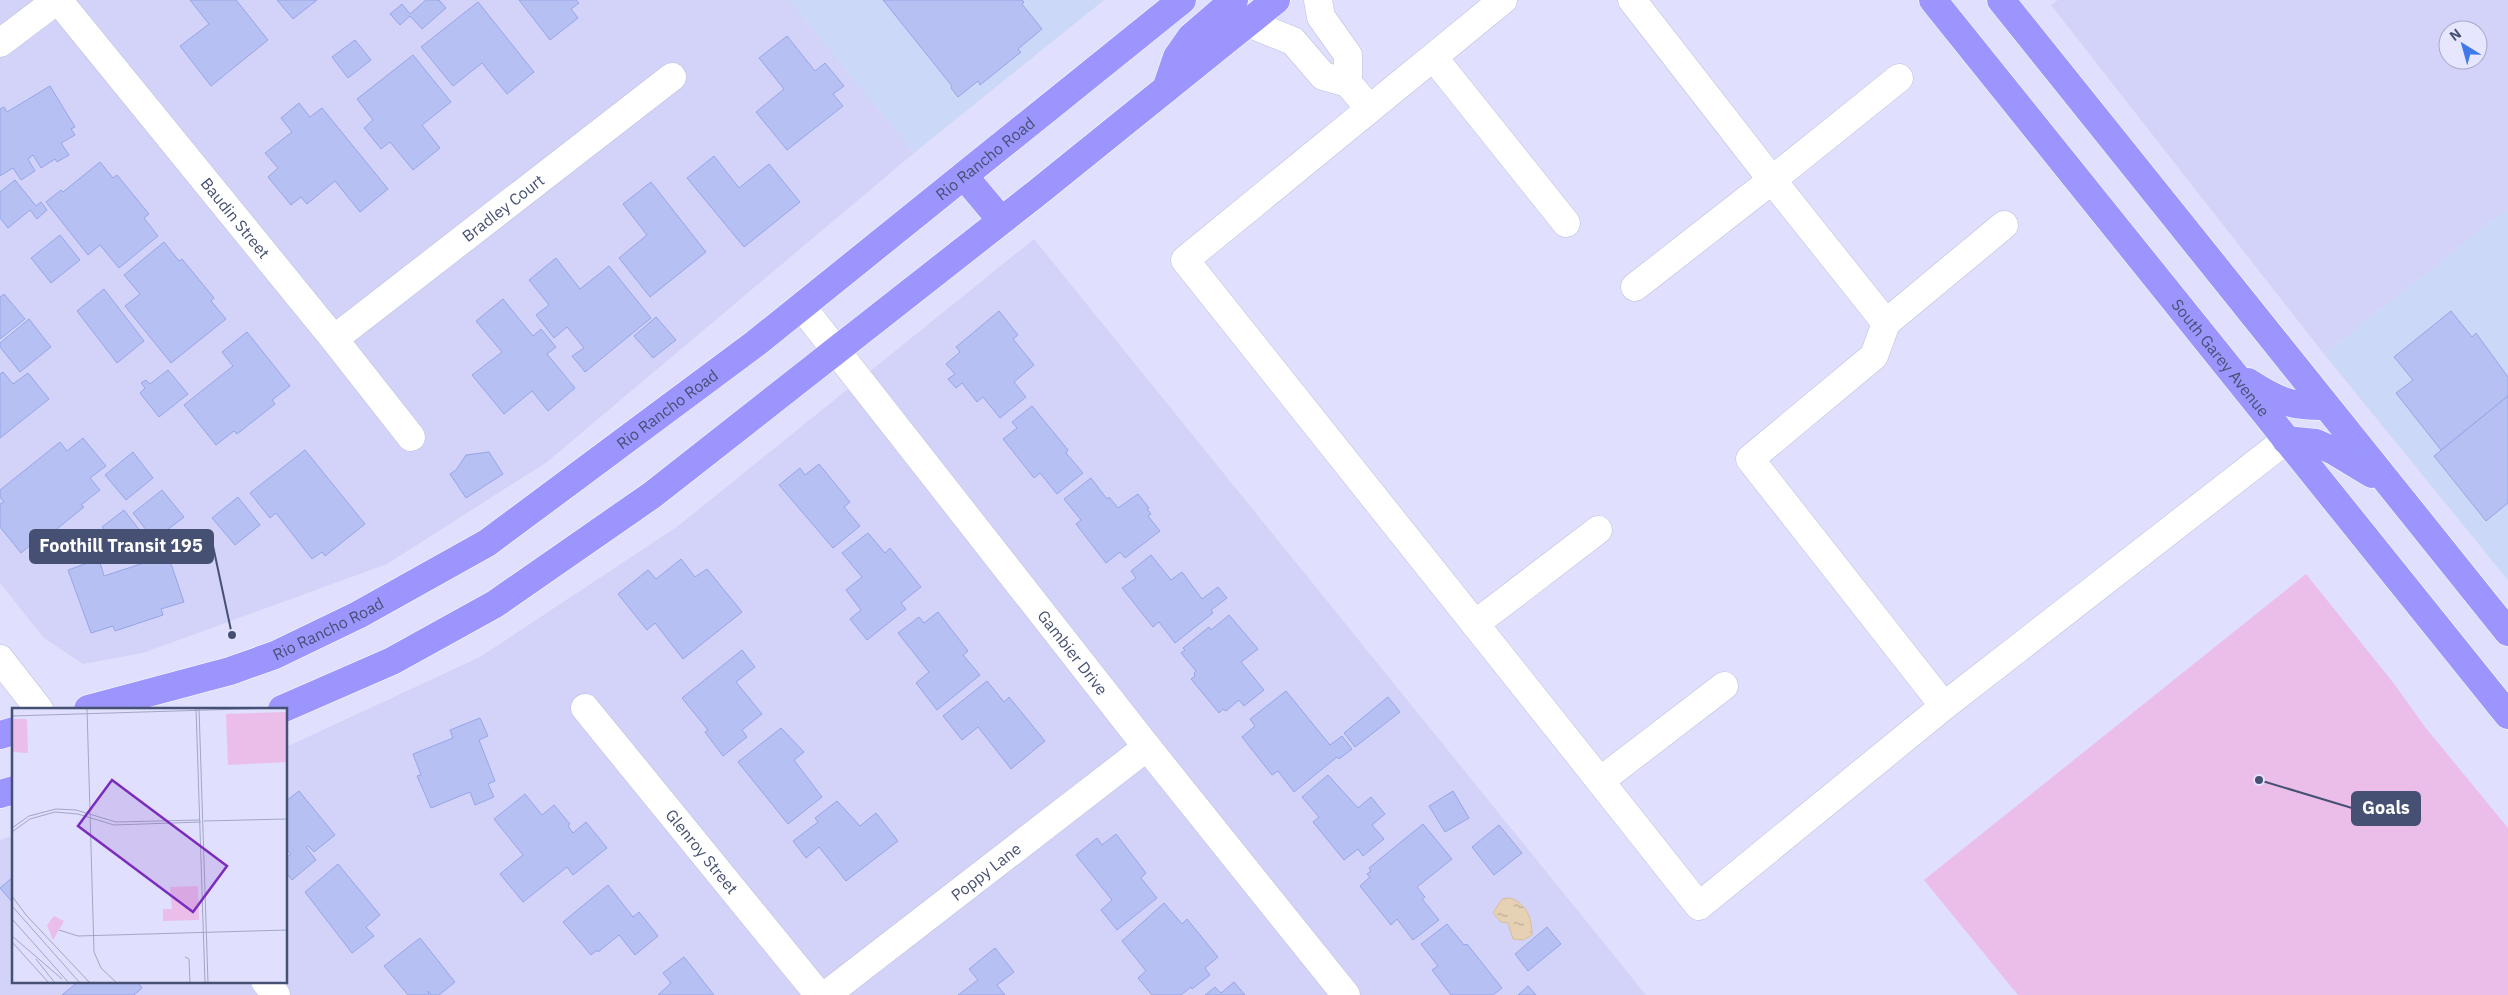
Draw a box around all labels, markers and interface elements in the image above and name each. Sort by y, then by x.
north arrow [2438,20,2488,70]
text: N [2446,24,2465,45]
street label: Rio Rancho Road [932,113,1039,204]
street label: Bradley Court [458,170,548,246]
street label: Baudin Street [197,174,274,262]
street label: South Garey Avenue [2167,295,2274,421]
street label: Rio Rancho Road [612,365,722,453]
callout: Foothill Transit 195 [30,530,213,563]
text: Foothill Transit 195 [39,534,203,557]
street label: Rio Rancho Road [269,593,387,665]
street label: Gambier Drive [1033,606,1113,699]
inset map [12,708,288,982]
callout: Goals [2352,792,2420,825]
text: Goals [2362,796,2410,819]
street label: Glenroy Street [661,805,742,898]
street label: Poppy Lane [947,838,1025,905]

